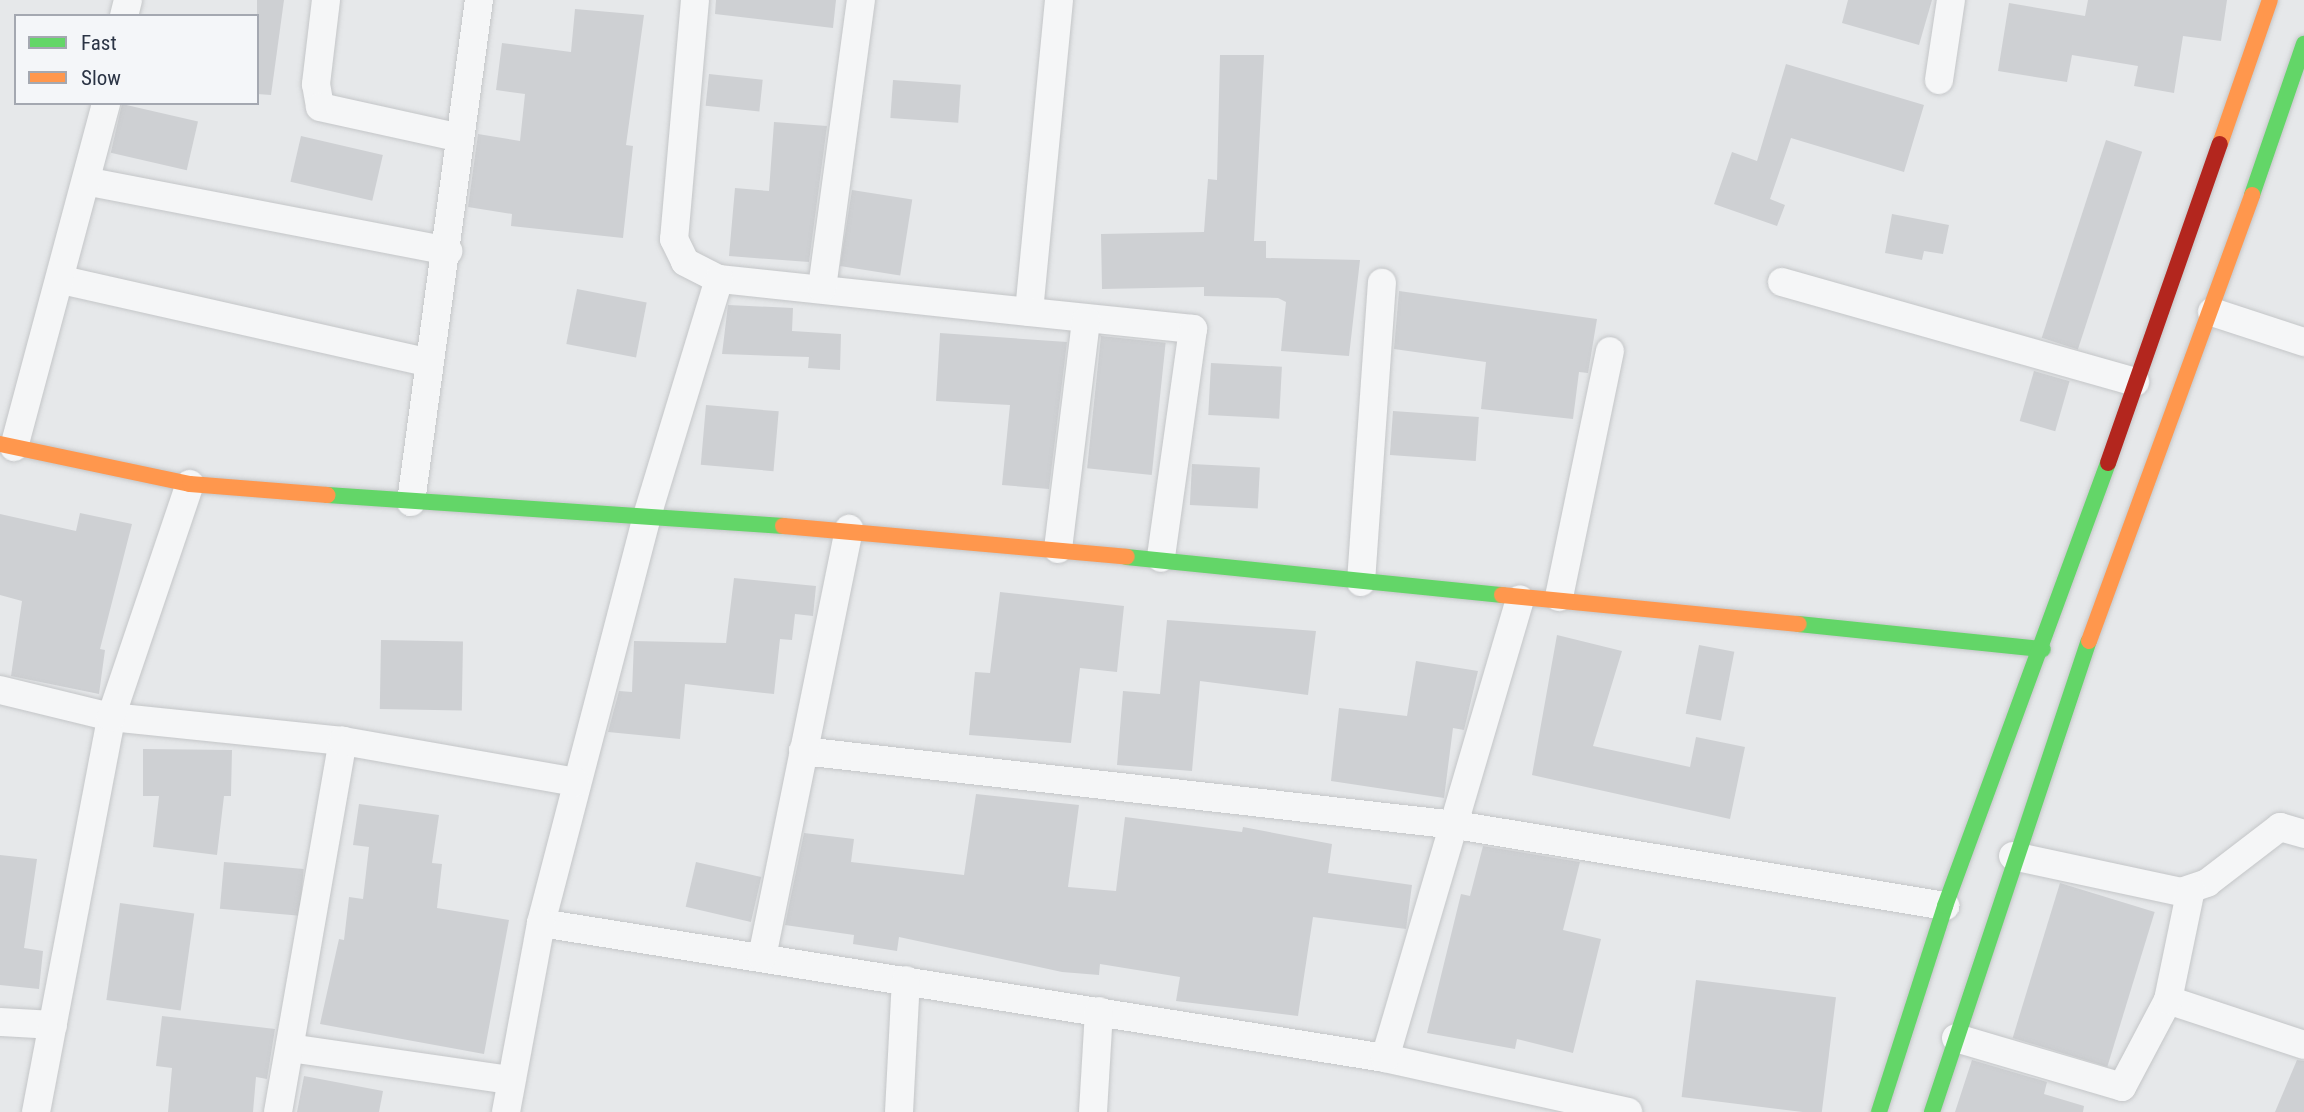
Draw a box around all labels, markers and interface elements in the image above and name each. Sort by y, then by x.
legend [14,14,259,105]
text: Fast [81,31,117,55]
text: Slow [81,66,121,90]

